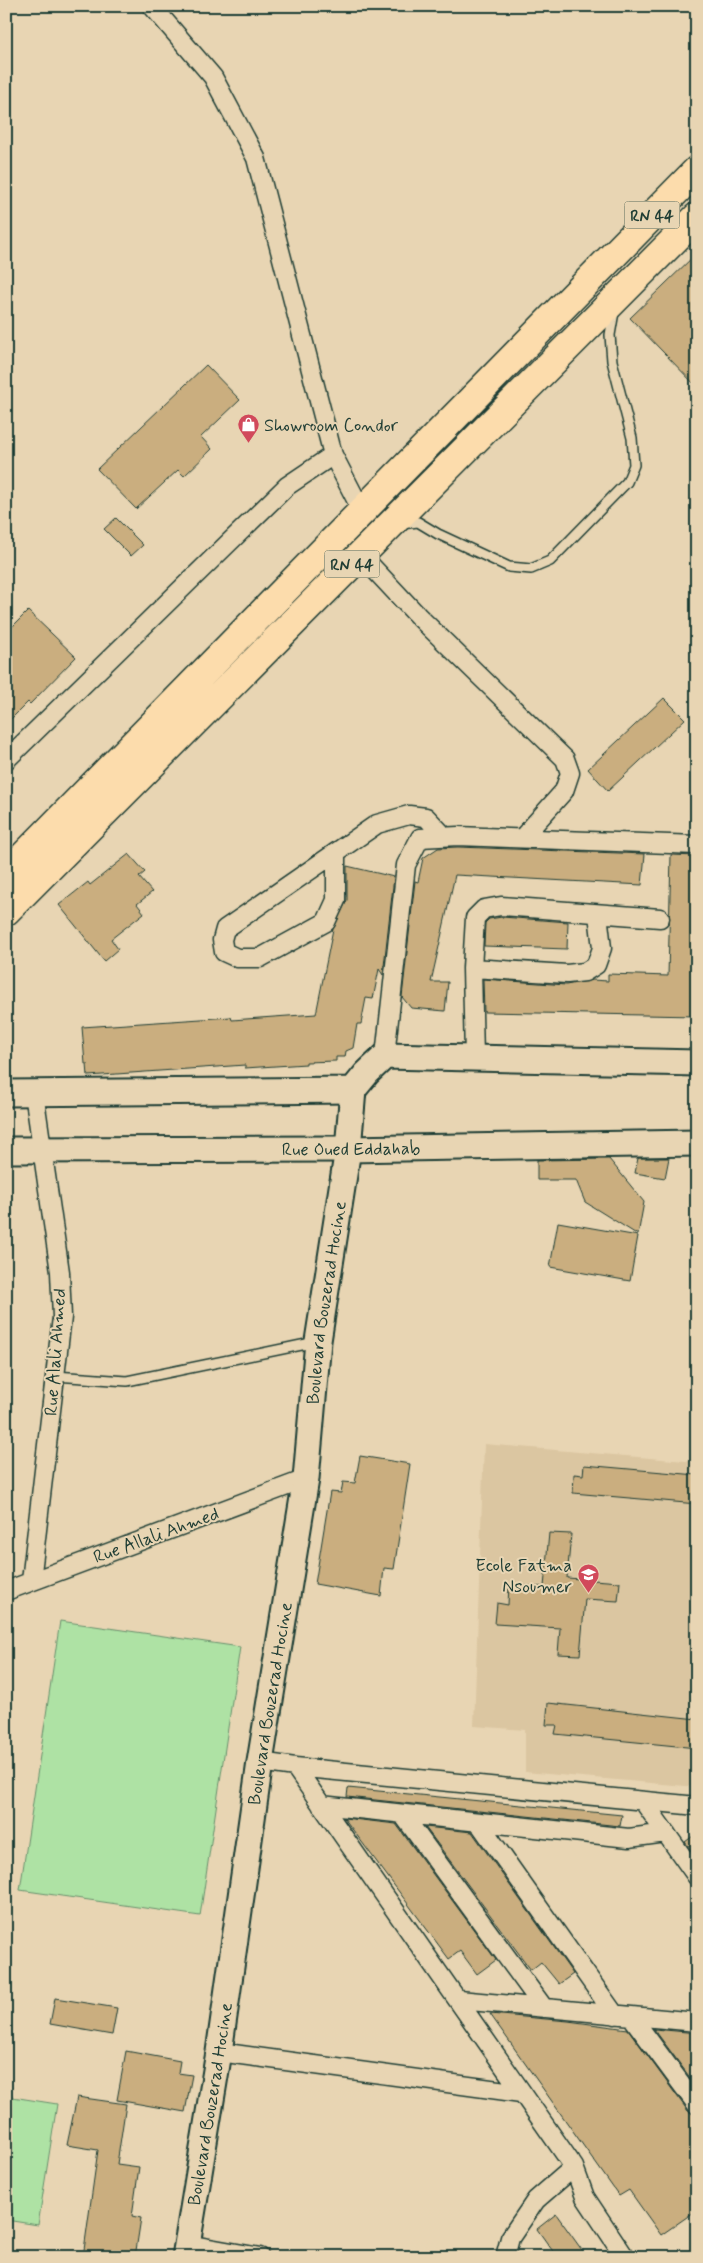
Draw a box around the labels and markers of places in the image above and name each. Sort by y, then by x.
shop icon: Showroom Condor [236,413,260,444]
place label: Showroom Condor [264,414,399,438]
place label: Ecole Fatma Nsoumer [475,1554,572,1599]
school or university icon: Ecole Fatma Nsoumer [576,1563,600,1594]

